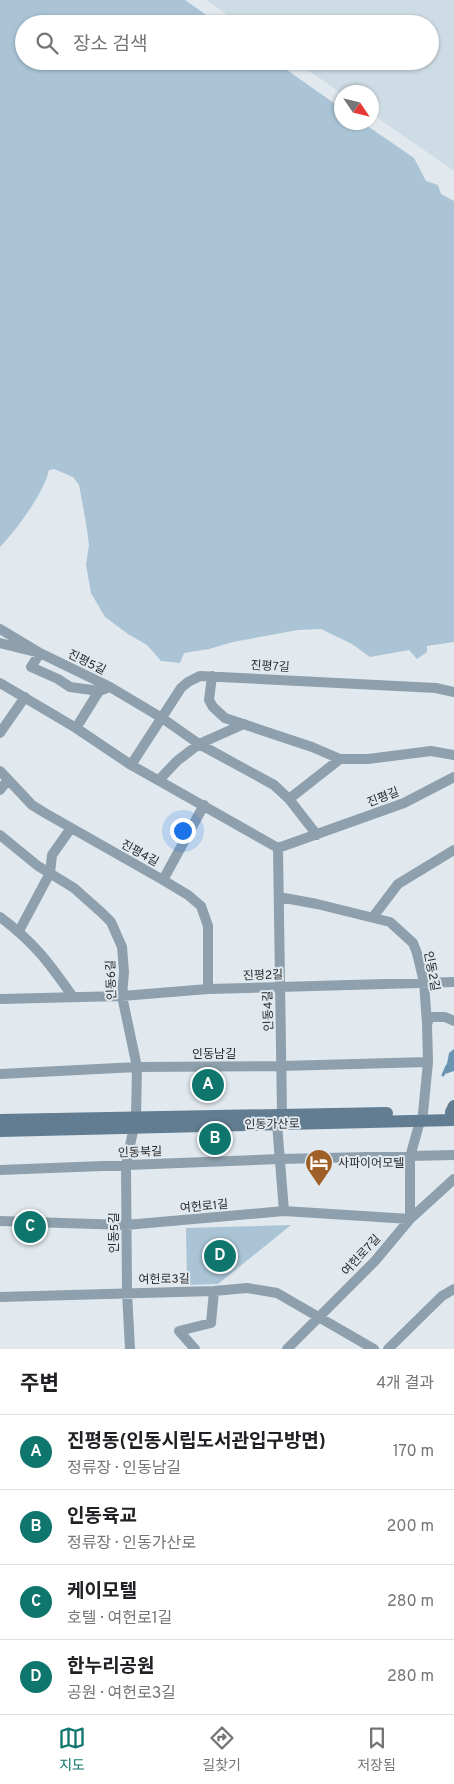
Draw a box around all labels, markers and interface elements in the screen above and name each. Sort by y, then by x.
search box [15,15,439,70]
icon: search [33,29,61,57]
text: 장소 검색 [73,33,147,57]
north arrow [334,85,379,130]
street label: 진평5길 [65,647,108,679]
street label: 진평7길 [250,658,290,676]
street label: 진평길 [365,785,402,811]
your location [170,818,196,844]
street label: 진평4길 [118,837,161,871]
street label: 인동2길 [419,950,443,993]
street label: 인동6길 [103,960,121,1000]
street label: 진평2길 [243,967,284,985]
street label: 인동4길 [260,990,278,1032]
street label: 인동남길 [192,1047,236,1063]
pin: A [192,1066,224,1104]
street label: 인동가산로 [244,1117,300,1133]
pin: B [199,1120,231,1158]
street label: 인동북길 [118,1144,162,1162]
hotel icon: 사파이어모텔 [304,1148,334,1187]
place label: 사파이어모텔 [338,1156,404,1172]
street label: 여헌로1길 [179,1197,229,1217]
pin: C [14,1208,46,1246]
street label: 인동5길 [107,1213,123,1253]
street label: 여헌로7길 [339,1232,385,1280]
pin: D [204,1237,236,1275]
street label: 여헌로3길 [138,1272,190,1288]
text: 주변 [20,1371,59,1398]
text: 4개 결과 [376,1374,434,1394]
text: 진평동(인동시립도서관입구방면) [67,1430,326,1454]
text: A [30,1442,42,1462]
text: 170 m [393,1442,434,1462]
text: 정류장 · 인동남길 [67,1459,181,1479]
text: 인동육교 [67,1505,137,1529]
text: B [30,1517,42,1537]
text: 200 m [386,1517,434,1537]
text: 정류장 · 인동가산로 [67,1534,196,1554]
text: 케이모텔 [67,1580,137,1604]
text: C [31,1592,41,1612]
text: 280 m [387,1592,434,1612]
text: 호텔 · 여헌로1길 [67,1609,172,1629]
text: 한누리공원 [67,1655,154,1679]
text: D [30,1667,42,1687]
text: 280 m [387,1667,434,1687]
text: 공원 · 여헌로3길 [67,1684,176,1704]
tab: 지도 [58,1724,86,1775]
tab: 길찾기 [202,1724,241,1775]
tab: 저장됨 [357,1724,396,1775]

